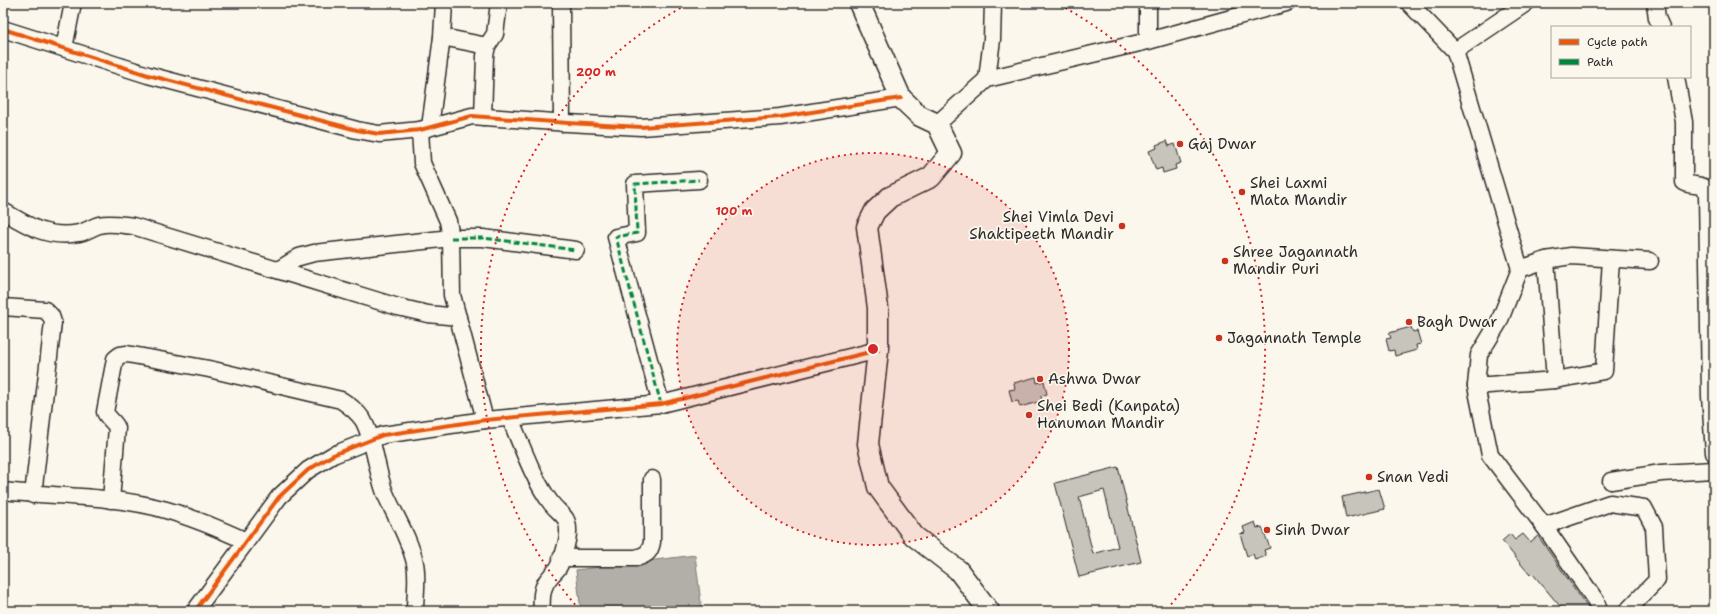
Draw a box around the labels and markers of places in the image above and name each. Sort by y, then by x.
place label: Gaj Dwar [1188,134,1257,154]
marker: Gaj Dwar [1175,139,1185,149]
place label: Shei Laxmi Mata Mandir [1250,173,1347,210]
marker: Shei Laxmi Mata Mandir [1237,187,1247,197]
place label: Shei Vimla Devi Shaktipeeth Mandir [969,207,1114,244]
marker: Shei Vimla Devi Shaktipeeth Mandir [1117,221,1127,231]
place label: Shree Jagannath Mandir Puri [1233,242,1358,279]
marker: Shree Jagannath Mandir Puri [1220,256,1230,266]
place label: Bagh Dwar [1417,312,1497,332]
marker: Bagh Dwar [1404,317,1414,327]
place label: Jagannath Temple [1227,328,1362,348]
marker: Jagannath Temple [1214,333,1224,343]
centre of rings [866,342,880,356]
place label: Ashwa Dwar [1048,369,1141,389]
marker: Ashwa Dwar [1035,374,1045,384]
place label: Shei Bedi (Kanpata) Hanuman Mandir [1037,396,1180,433]
marker: Shei Bedi (Kanpata) Hanuman Mandir [1024,410,1034,420]
place label: Snan Vedi [1377,467,1449,487]
marker: Snan Vedi [1364,472,1374,482]
place label: Sinh Dwar [1275,520,1350,540]
marker: Sinh Dwar [1262,525,1272,535]

